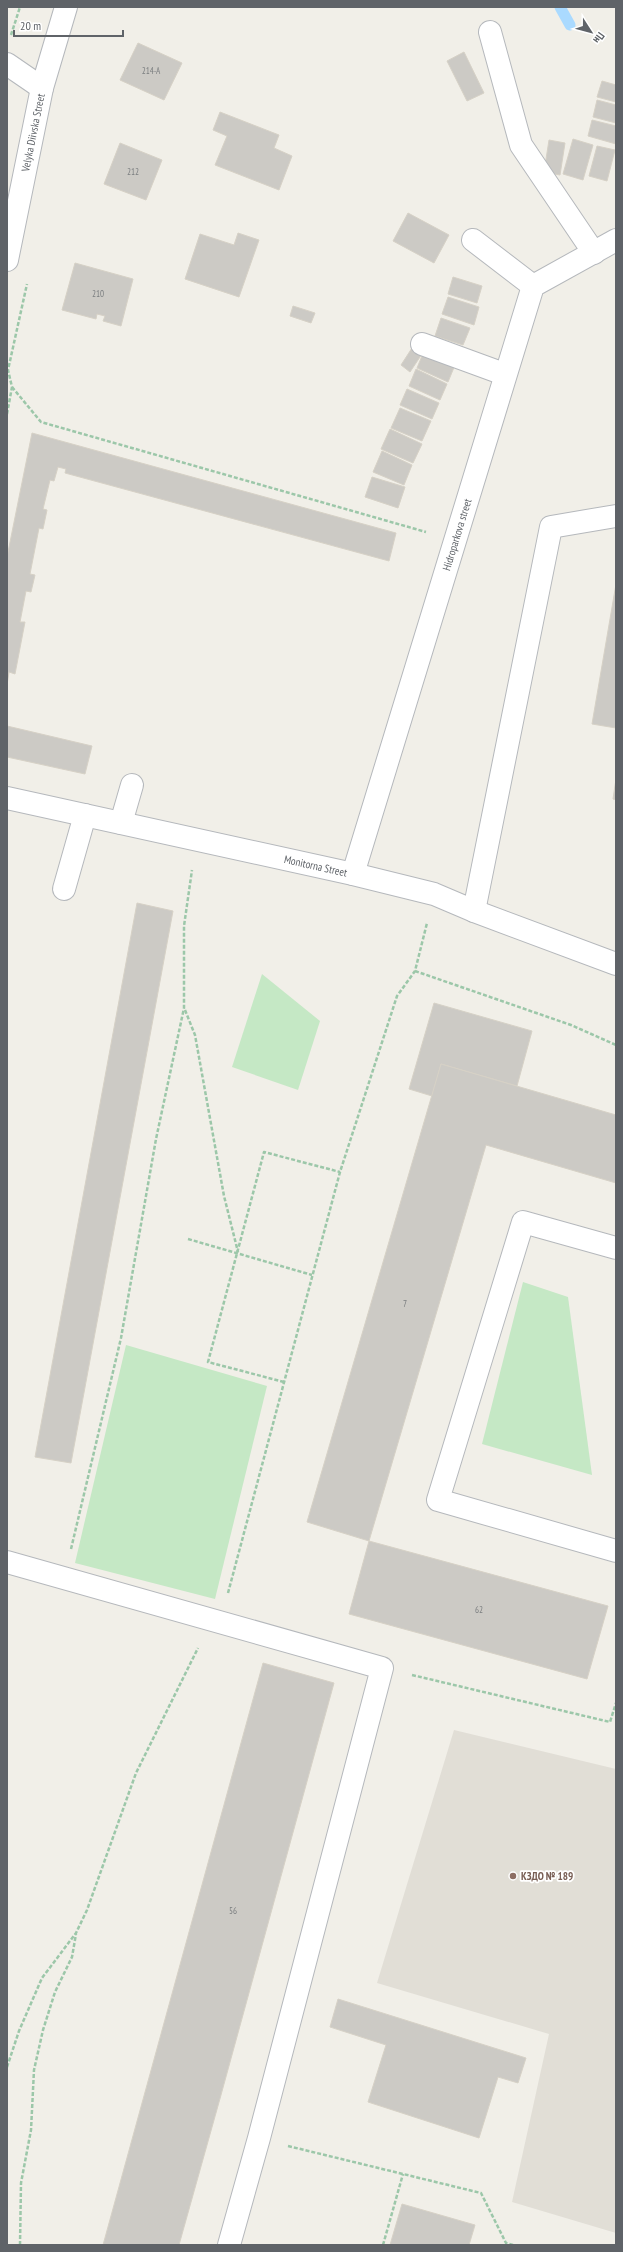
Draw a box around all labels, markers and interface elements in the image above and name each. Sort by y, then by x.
scale bar [14,12,123,38]
north arrow [571,12,611,52]
text: 20 m [20,18,41,33]
text: Пн [590,29,608,46]
house number: 214-А [142,65,161,76]
street label: Velyka Diivska Street [18,92,48,174]
house number: 212 [127,166,139,177]
house number: 210 [92,288,104,299]
street label: Hidroparkova street [439,497,475,572]
street label: Monitorna Street [283,852,348,880]
house number: 7 [403,1298,407,1309]
house number: 62 [475,1604,483,1615]
place label: КЗДО № 189 [521,1869,573,1883]
marker: КЗДО № 189 [508,1871,518,1881]
house number: 56 [229,1905,237,1916]

